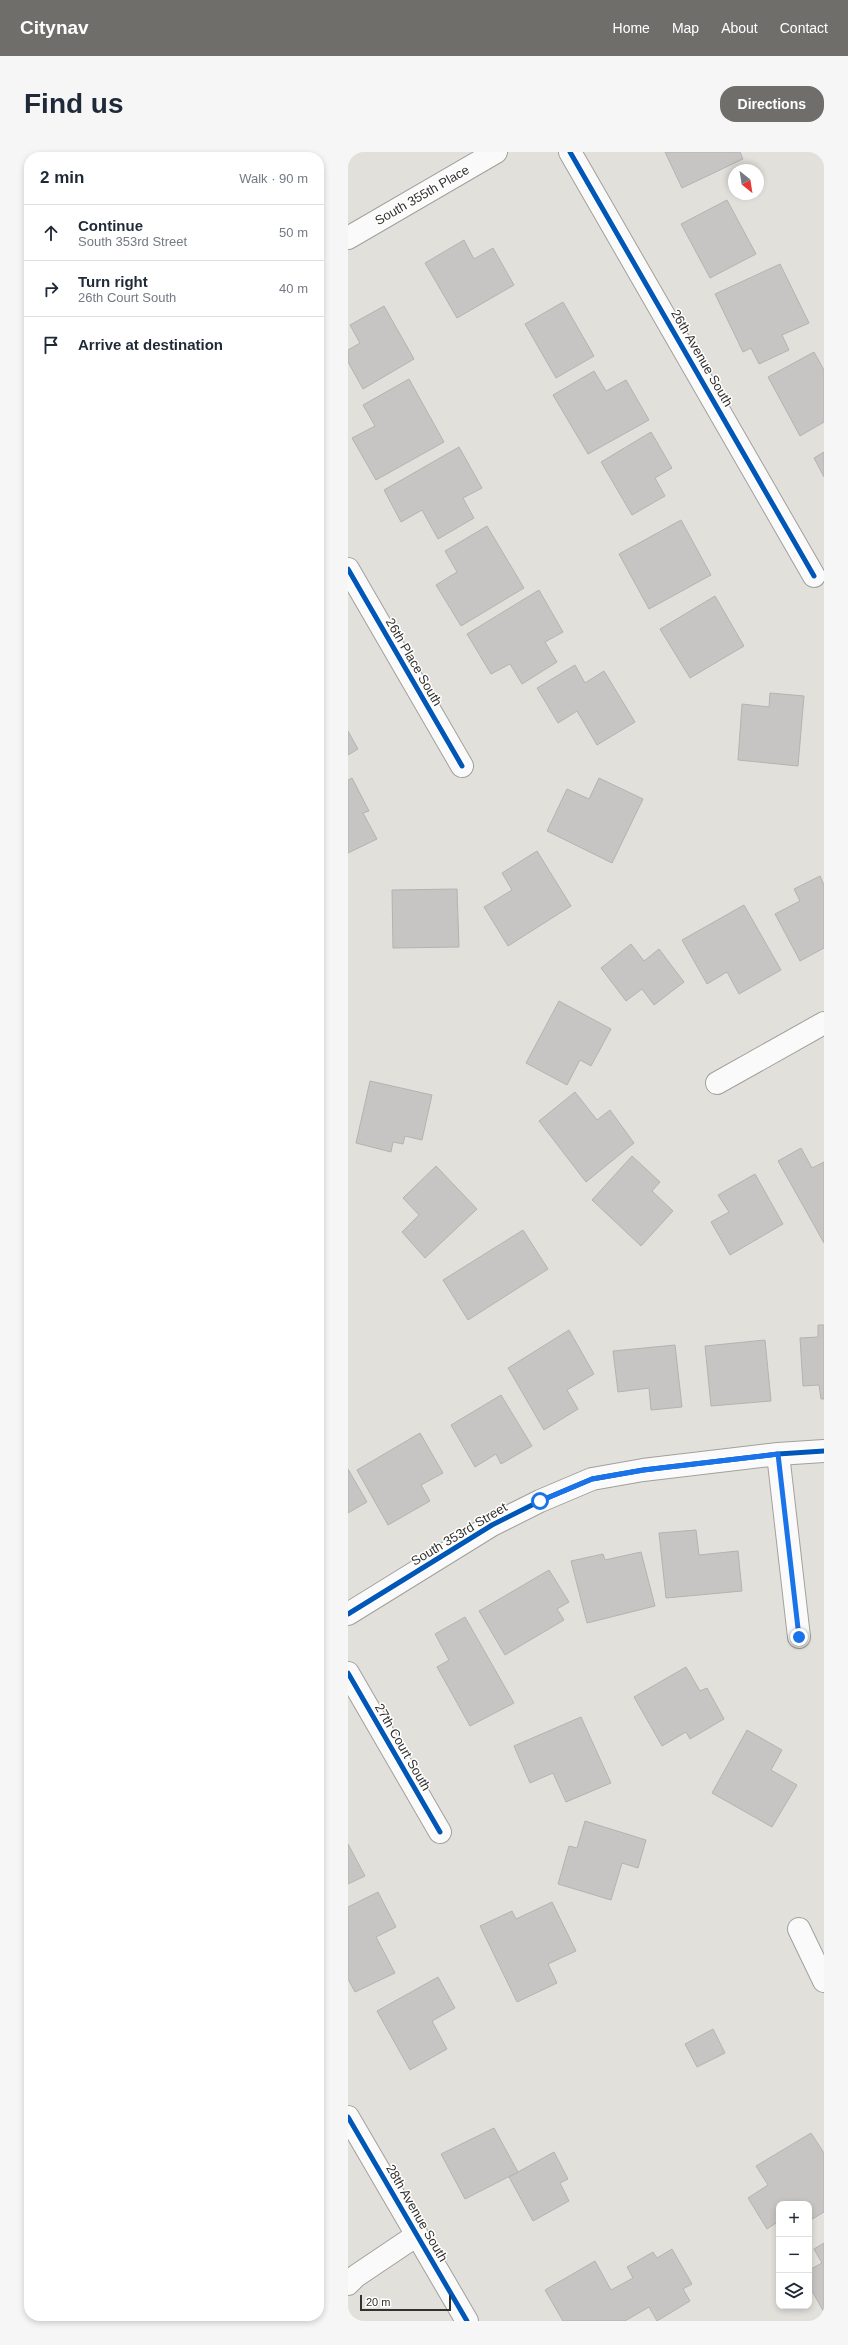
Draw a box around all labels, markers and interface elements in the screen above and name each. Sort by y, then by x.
text: Citynav [20,17,89,38]
text: Home [613,20,650,36]
text: Map [672,20,699,36]
text: About [721,20,758,36]
text: Contact [780,20,828,36]
button: Directions [720,86,824,122]
text: Find us [24,88,124,119]
street label: South 355th Place [372,162,472,228]
north arrow [728,164,764,200]
text: 2 min [40,168,84,187]
text: Walk · 90 m [239,171,308,186]
text: Continue [78,217,143,234]
icon: ahead [40,222,62,244]
text: 50 m [279,225,308,240]
text: South 353rd Street [78,234,187,249]
text: Turn right [78,273,148,290]
icon: right [40,278,62,300]
text: 40 m [279,281,308,296]
text: 26th Court South [78,290,176,305]
street label: 26th Avenue South [668,307,736,409]
icon: arrive [40,334,62,356]
text: Arrive at destination [78,336,223,353]
street label: 26th Place South [383,615,445,709]
route start [531,1492,549,1510]
street label: South 353rd Street [408,1499,510,1569]
route end [790,1628,808,1646]
street label: 27th Court South [372,1701,434,1793]
street label: 28th Avenue South [383,2162,451,2264]
map controls [776,2201,812,2309]
button: + [776,2201,812,2237]
button: − [776,2237,812,2273]
button: layers [776,2273,812,2309]
scale bar [360,2293,451,2312]
text: 20 m [366,2296,390,2308]

